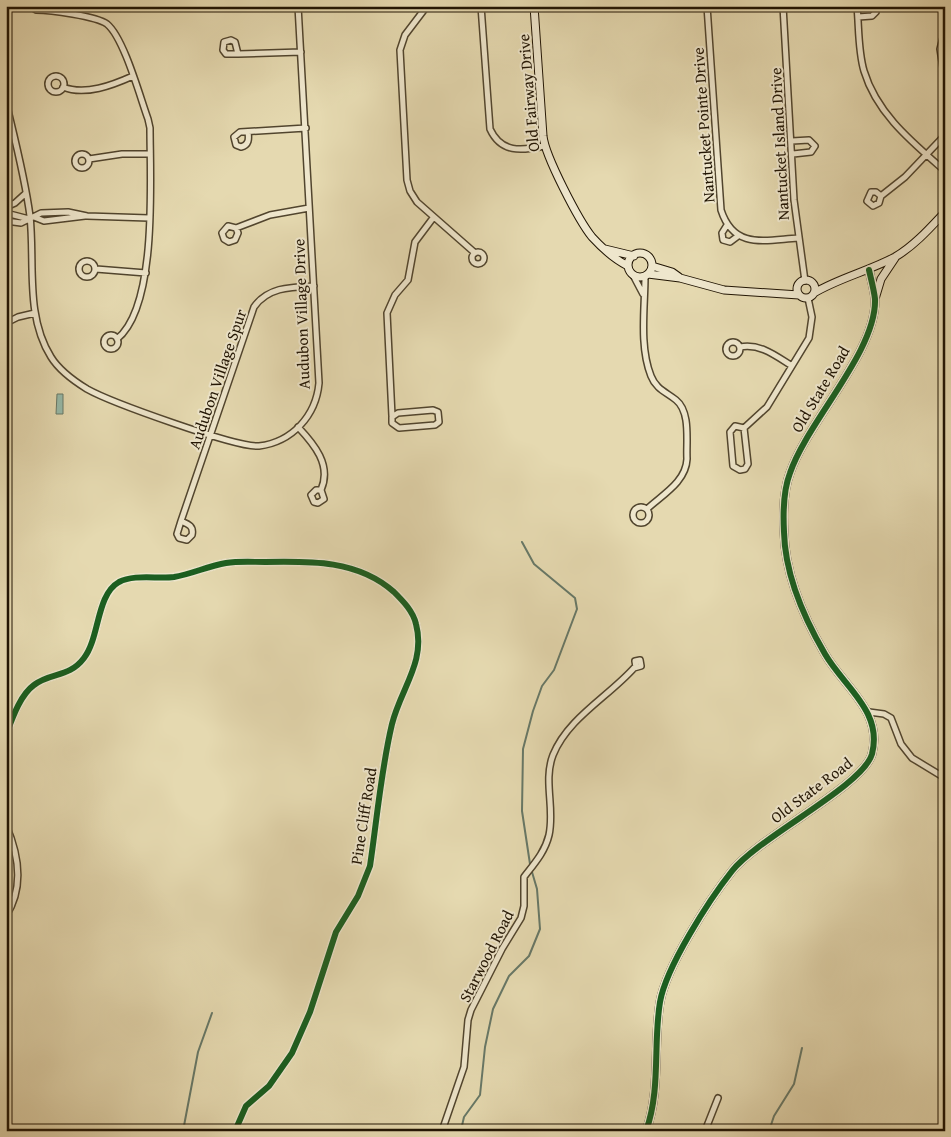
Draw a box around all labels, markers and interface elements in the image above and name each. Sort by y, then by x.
street label: Old Fairway Drive [511,33,545,153]
street label: Nantucket Pointe Drive [686,47,720,203]
street label: Nantucket Island Drive [763,67,795,221]
street label: Audubon Village Drive [286,238,316,390]
street label: Audubon Village Spur [182,305,252,452]
street label: Old State Road [785,341,856,437]
street label: Old State Road [765,751,858,829]
street label: Pine Cliff Road [343,765,383,866]
street label: Starwood Road [452,905,520,1006]

